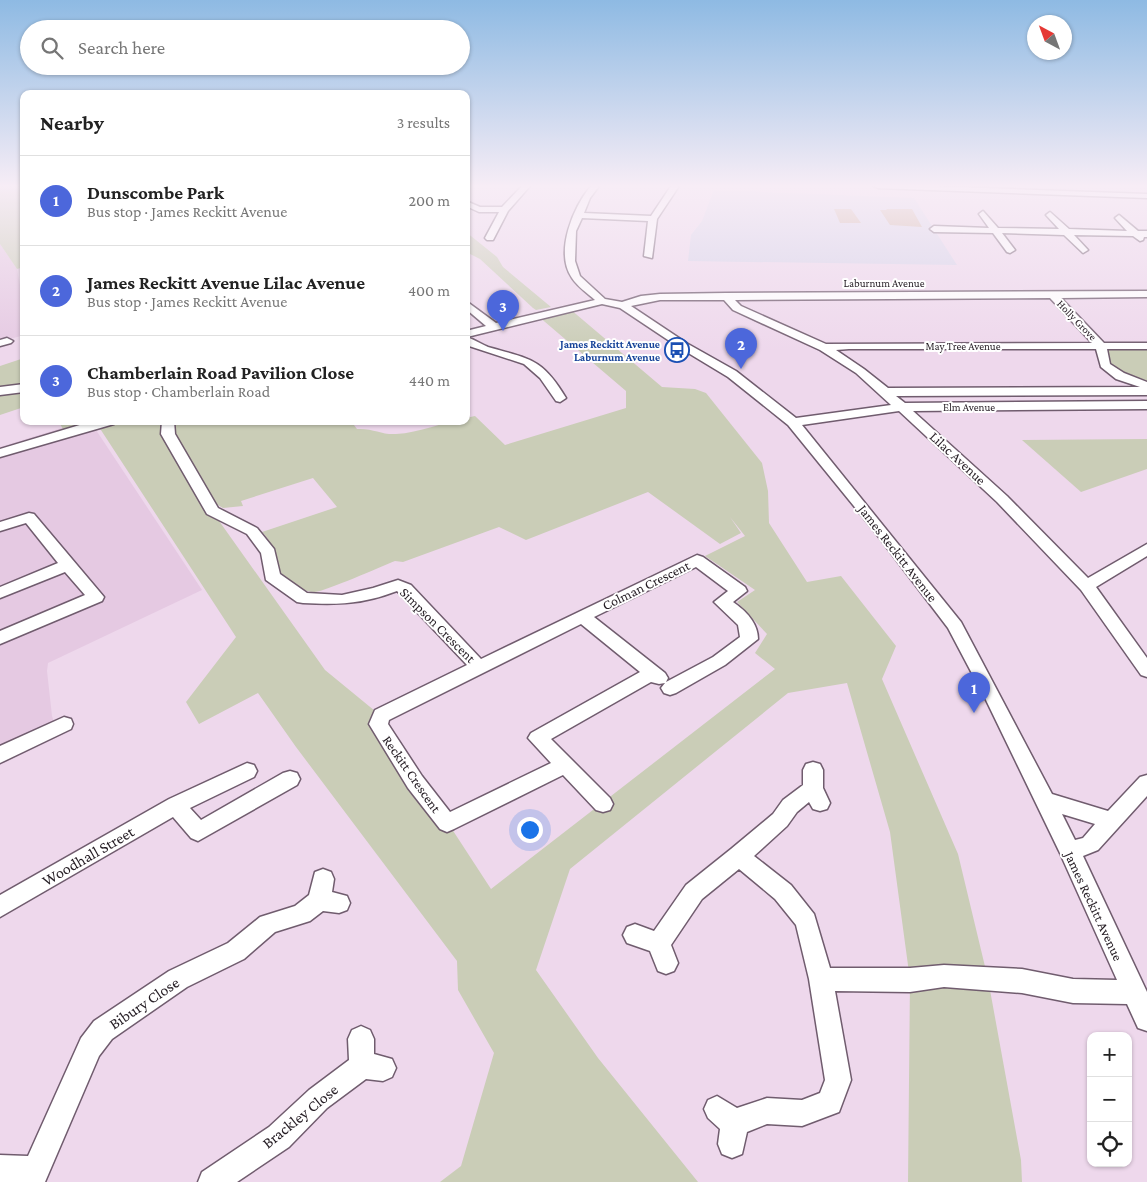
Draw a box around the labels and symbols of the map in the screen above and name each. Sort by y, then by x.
north arrow [1027,15,1072,60]
street label: Laburnum Avenue [843,277,925,289]
pin: 3 [487,290,519,331]
street label: Holly Grove [1054,297,1099,343]
pin: 2 [725,328,757,369]
bus stop icon: James Reckitt Avenue Laburnum Avenue [664,337,690,363]
place label: James Reckitt Avenue Laburnum Avenue [559,338,660,363]
street label: May Tree Avenue [925,340,1001,353]
street label: Elm Avenue [943,401,995,413]
street label: Lilac Avenue [927,428,989,488]
street label: James Reckitt Avenue [854,500,941,605]
street label: Colman Crescent [600,557,693,613]
street label: Simpson Crescent [397,584,479,666]
pin: 1 [958,672,990,713]
street label: Reckitt Crescent [380,732,445,816]
your location [517,817,543,843]
street label: Woodhall Street [39,822,138,889]
street label: James Reckitt Avenue [1061,847,1126,963]
street label: Bibury Close [106,973,183,1033]
street label: Brackley Close [259,1080,342,1152]

